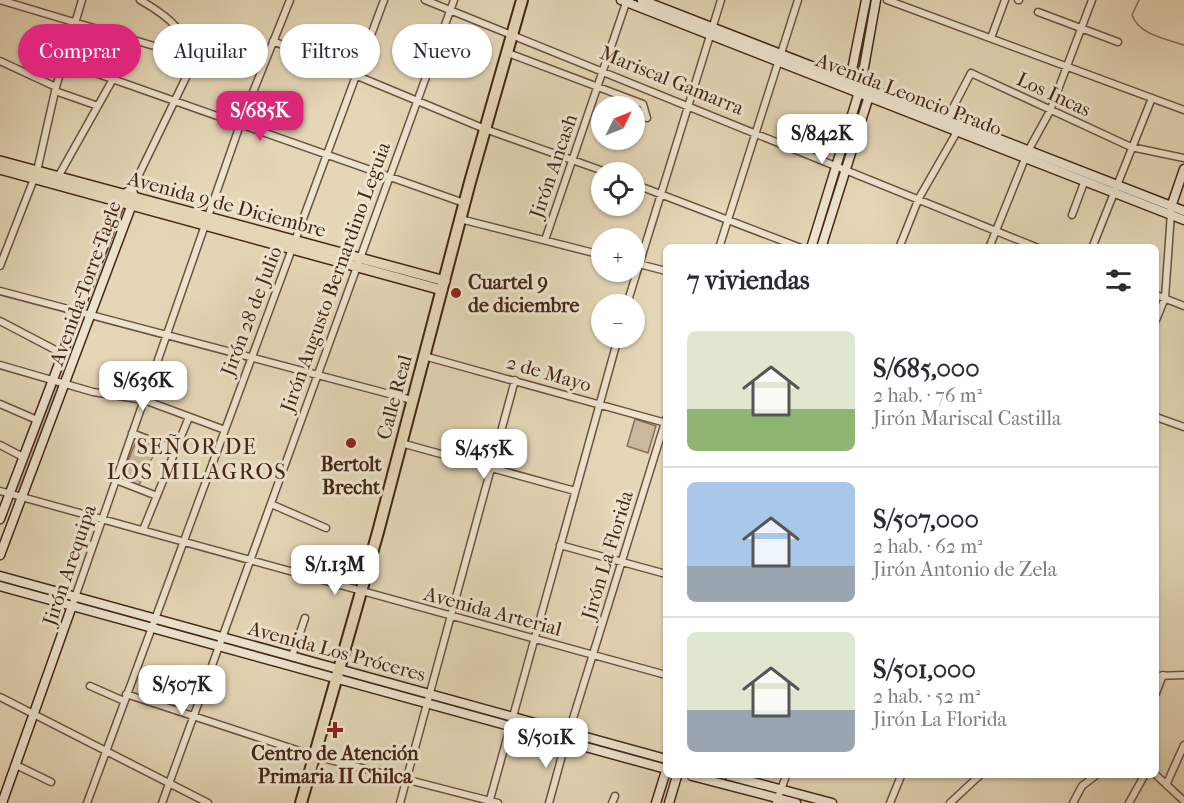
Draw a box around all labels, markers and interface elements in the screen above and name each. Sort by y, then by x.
chip: Comprar [18,24,141,78]
chip: Alquilar [153,24,268,78]
chip: Filtros [280,24,380,78]
chip: Nuevo [392,24,492,78]
street label: Mariscal Gamarra [597,41,748,120]
street label: Avenida Leoncio Prado [812,48,1005,141]
street label: Los Incas [1013,67,1094,122]
pin: S/685K [211,91,309,142]
north arrow [591,96,645,150]
map controls [591,96,645,348]
text: S/685K [230,99,290,122]
street label: Jirón Ancash [524,110,582,223]
pin: S/842K [773,114,871,165]
text: S/842K [791,122,853,145]
street label: Jirón Augusto Bernardino Leguia [275,138,395,417]
button: locate [591,162,645,216]
street label: Avenida 9 de Diciembre [124,167,329,242]
street label: Avenida Torre Tagle [45,198,126,370]
button: + [591,228,645,282]
street label: Jirón 28 de Julio [215,243,287,381]
icon: filters [1102,264,1135,297]
text: 7 viviendas [687,265,810,296]
place label: Cuartel 9 de diciembre [468,271,579,317]
marker: Cuartel 9 de diciembre [449,286,463,300]
button: − [591,294,645,348]
street label: 2 de Mayo [504,350,594,397]
street label: Calle Real [372,352,417,442]
text: S/685,000 [873,353,980,384]
icon: home [735,355,807,427]
pin: S/636K [94,361,192,412]
text: S/636K [113,369,173,392]
text: 2 hab. · 76 m² [873,384,982,407]
text: Jirón Mariscal Castilla [873,407,1061,430]
pin: S/455K [435,429,533,480]
district label: SEÑOR DE LOS MILAGROS [107,433,287,485]
marker: Bertolt Brecht [344,436,358,450]
text: S/455K [455,437,513,460]
place label: Bertolt Brecht [320,453,382,499]
street label: Jirón La Florida [576,487,638,624]
street label: Jirón Arequipa [37,501,101,631]
text: S/507,000 [873,504,979,535]
icon: home [735,506,807,578]
text: 2 hab. · 62 m² [873,535,983,558]
pin: S/1.13M [280,545,390,596]
text: S/1.13M [305,553,365,576]
text: Jirón Antonio de Zela [873,558,1057,581]
street label: Avenida Arterial [421,582,565,641]
street label: Avenida Los Próceres [245,616,428,686]
text: S/501,000 [873,654,976,685]
icon: home [735,656,807,728]
pin: S/507K [133,665,231,716]
text: S/507K [152,673,212,696]
text: 2 hab. · 52 m² [873,685,980,708]
text: Jirón La Florida [873,708,1007,731]
pin: S/501K [497,718,595,769]
marker: Centro de Atención Primaria II Chilca [326,721,344,739]
text: S/501K [518,726,574,749]
place label: Centro de Atención Primaria II Chilca [251,742,419,788]

